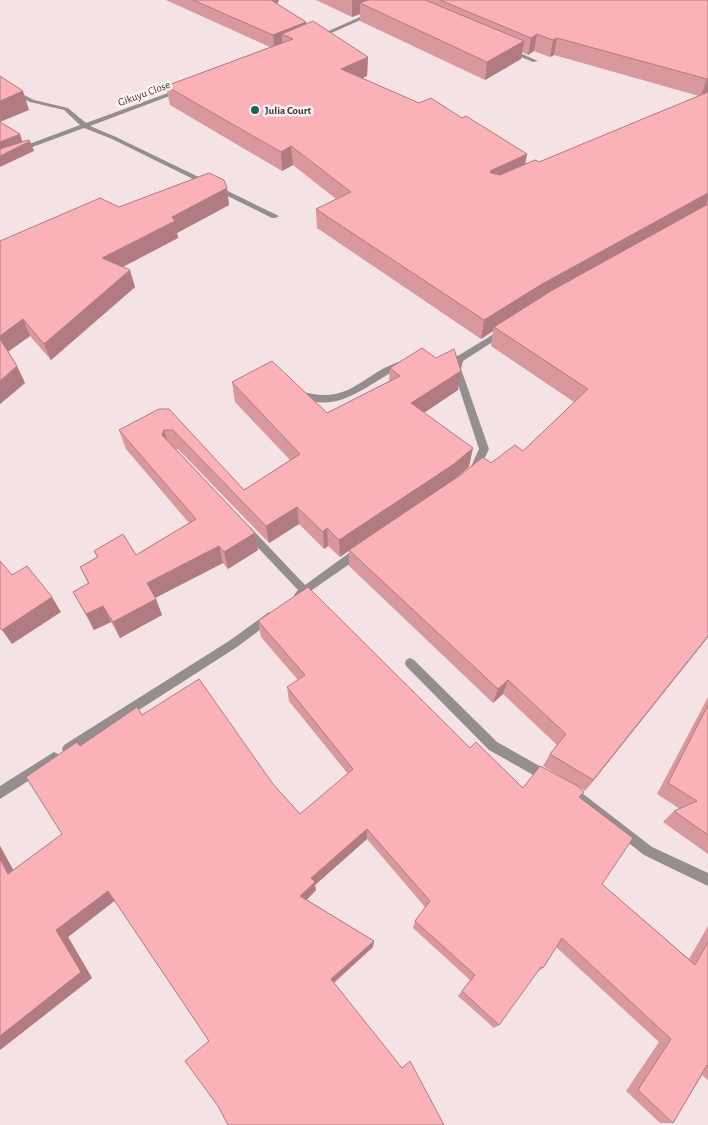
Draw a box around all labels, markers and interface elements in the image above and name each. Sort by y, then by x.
street label: Gikuyu Close [117,79,172,108]
marker: Julia Court [249,104,261,116]
place label: Julia Court [265,105,312,116]

